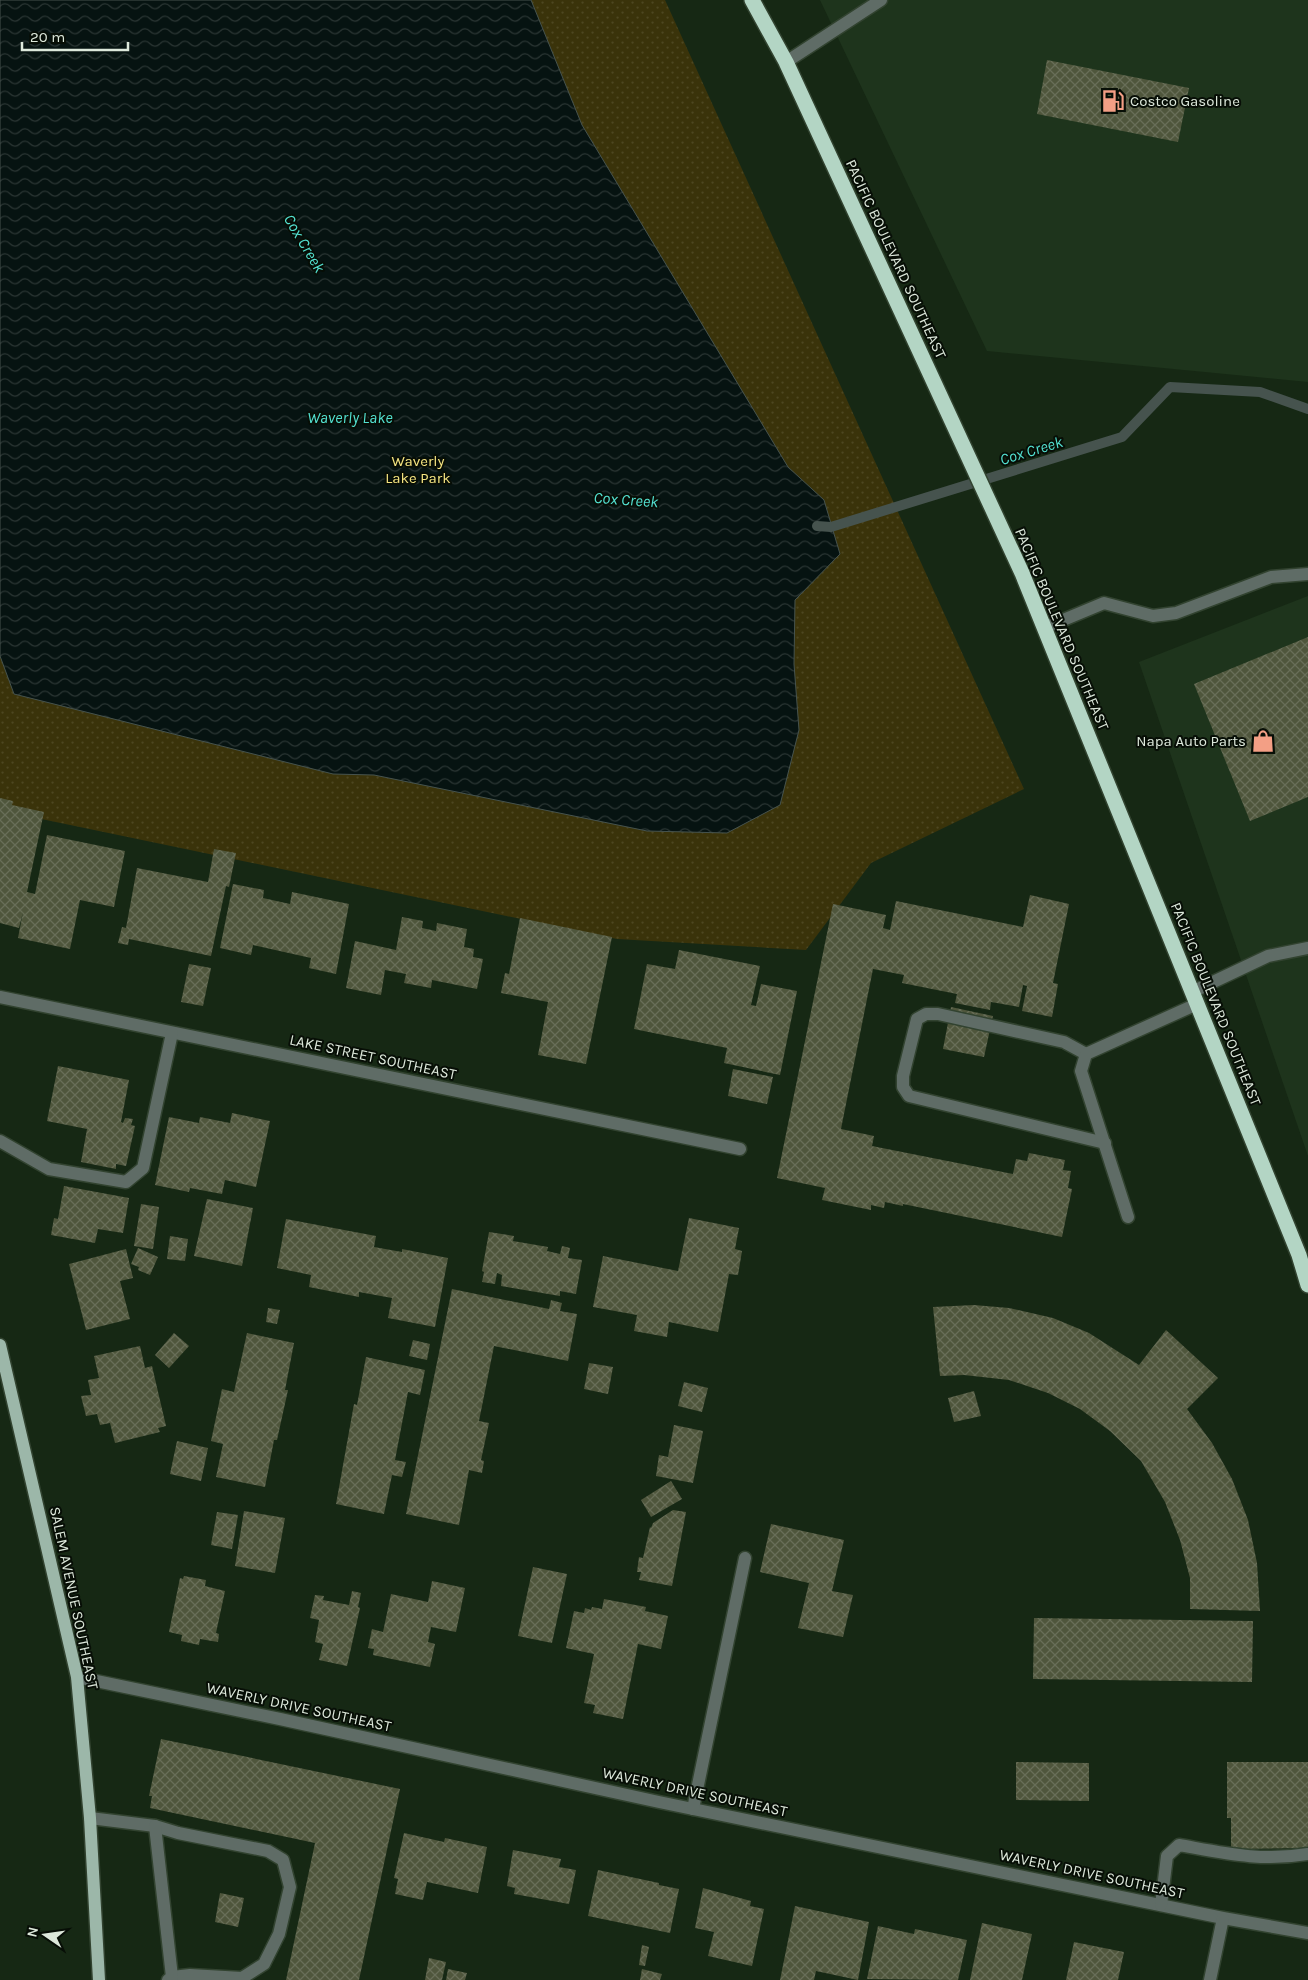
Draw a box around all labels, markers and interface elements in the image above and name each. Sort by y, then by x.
scale bar [22,20,129,52]
text: 20 m [30,28,65,46]
fuel station icon: Costco Gasoline [1100,88,1126,114]
place label: Costco Gasoline [1130,92,1240,110]
street label: PACIFIC BOULEVARD SOUTHEAST [842,157,950,362]
water label: Cox Creek [280,211,330,277]
water label: Waverly Lake [307,408,393,427]
water label: Cox Creek [997,432,1066,469]
park label: Waverly Lake Park [385,452,451,487]
water label: Cox Creek [593,488,660,511]
street label: PACIFIC BOULEVARD SOUTHEAST [1011,525,1113,733]
shop icon: Napa Auto Parts [1250,728,1276,754]
place label: Napa Auto Parts [1136,732,1246,750]
street label: PACIFIC BOULEVARD SOUTHEAST [1167,900,1265,1109]
street label: LAKE STREET SOUTHEAST [288,1031,459,1084]
street label: SALEM AVENUE SOUTHEAST [46,1505,102,1691]
street label: WAVERLY DRIVE SOUTHEAST [205,1679,393,1735]
street label: WAVERLY DRIVE SOUTHEAST [601,1764,789,1820]
street label: WAVERLY DRIVE SOUTHEAST [998,1846,1186,1902]
north arrow [20,1910,70,1960]
text: N [23,1925,42,1939]

